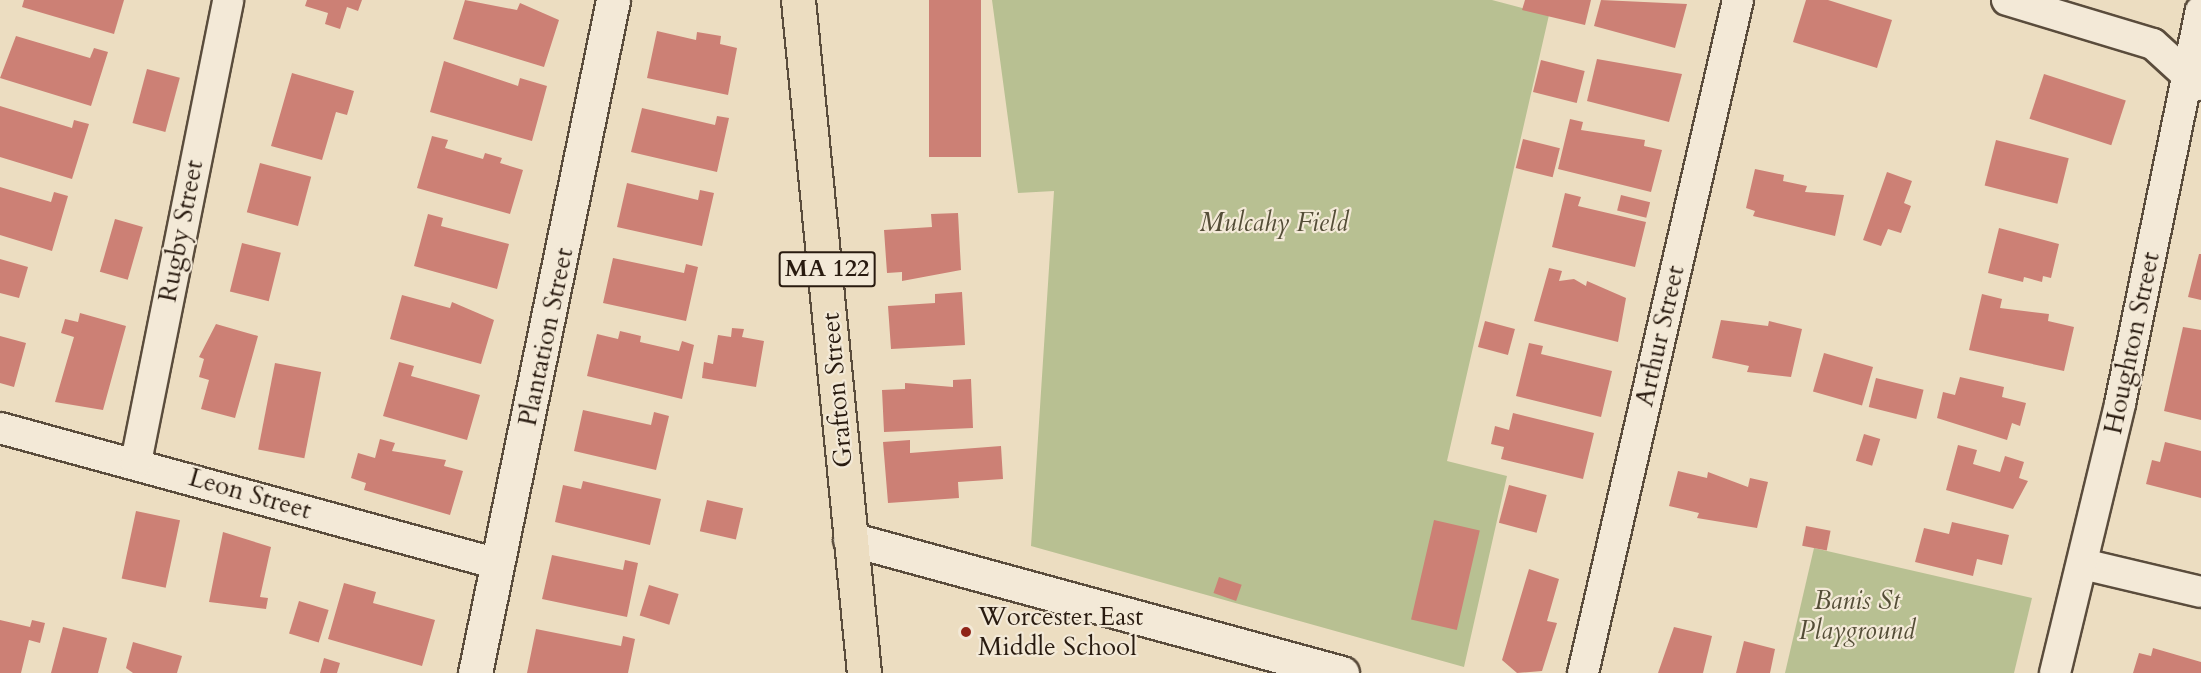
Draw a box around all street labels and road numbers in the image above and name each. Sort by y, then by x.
street label: Rugby Street [152,157,210,305]
street label: Plantation Street [512,245,580,429]
road number: MA 122 [778,248,876,290]
street label: Houghton Street [2097,249,2167,437]
street label: Arthur Street [1629,262,1691,410]
street label: Grafton Street [815,311,859,469]
street label: Leon Street [185,462,315,526]

